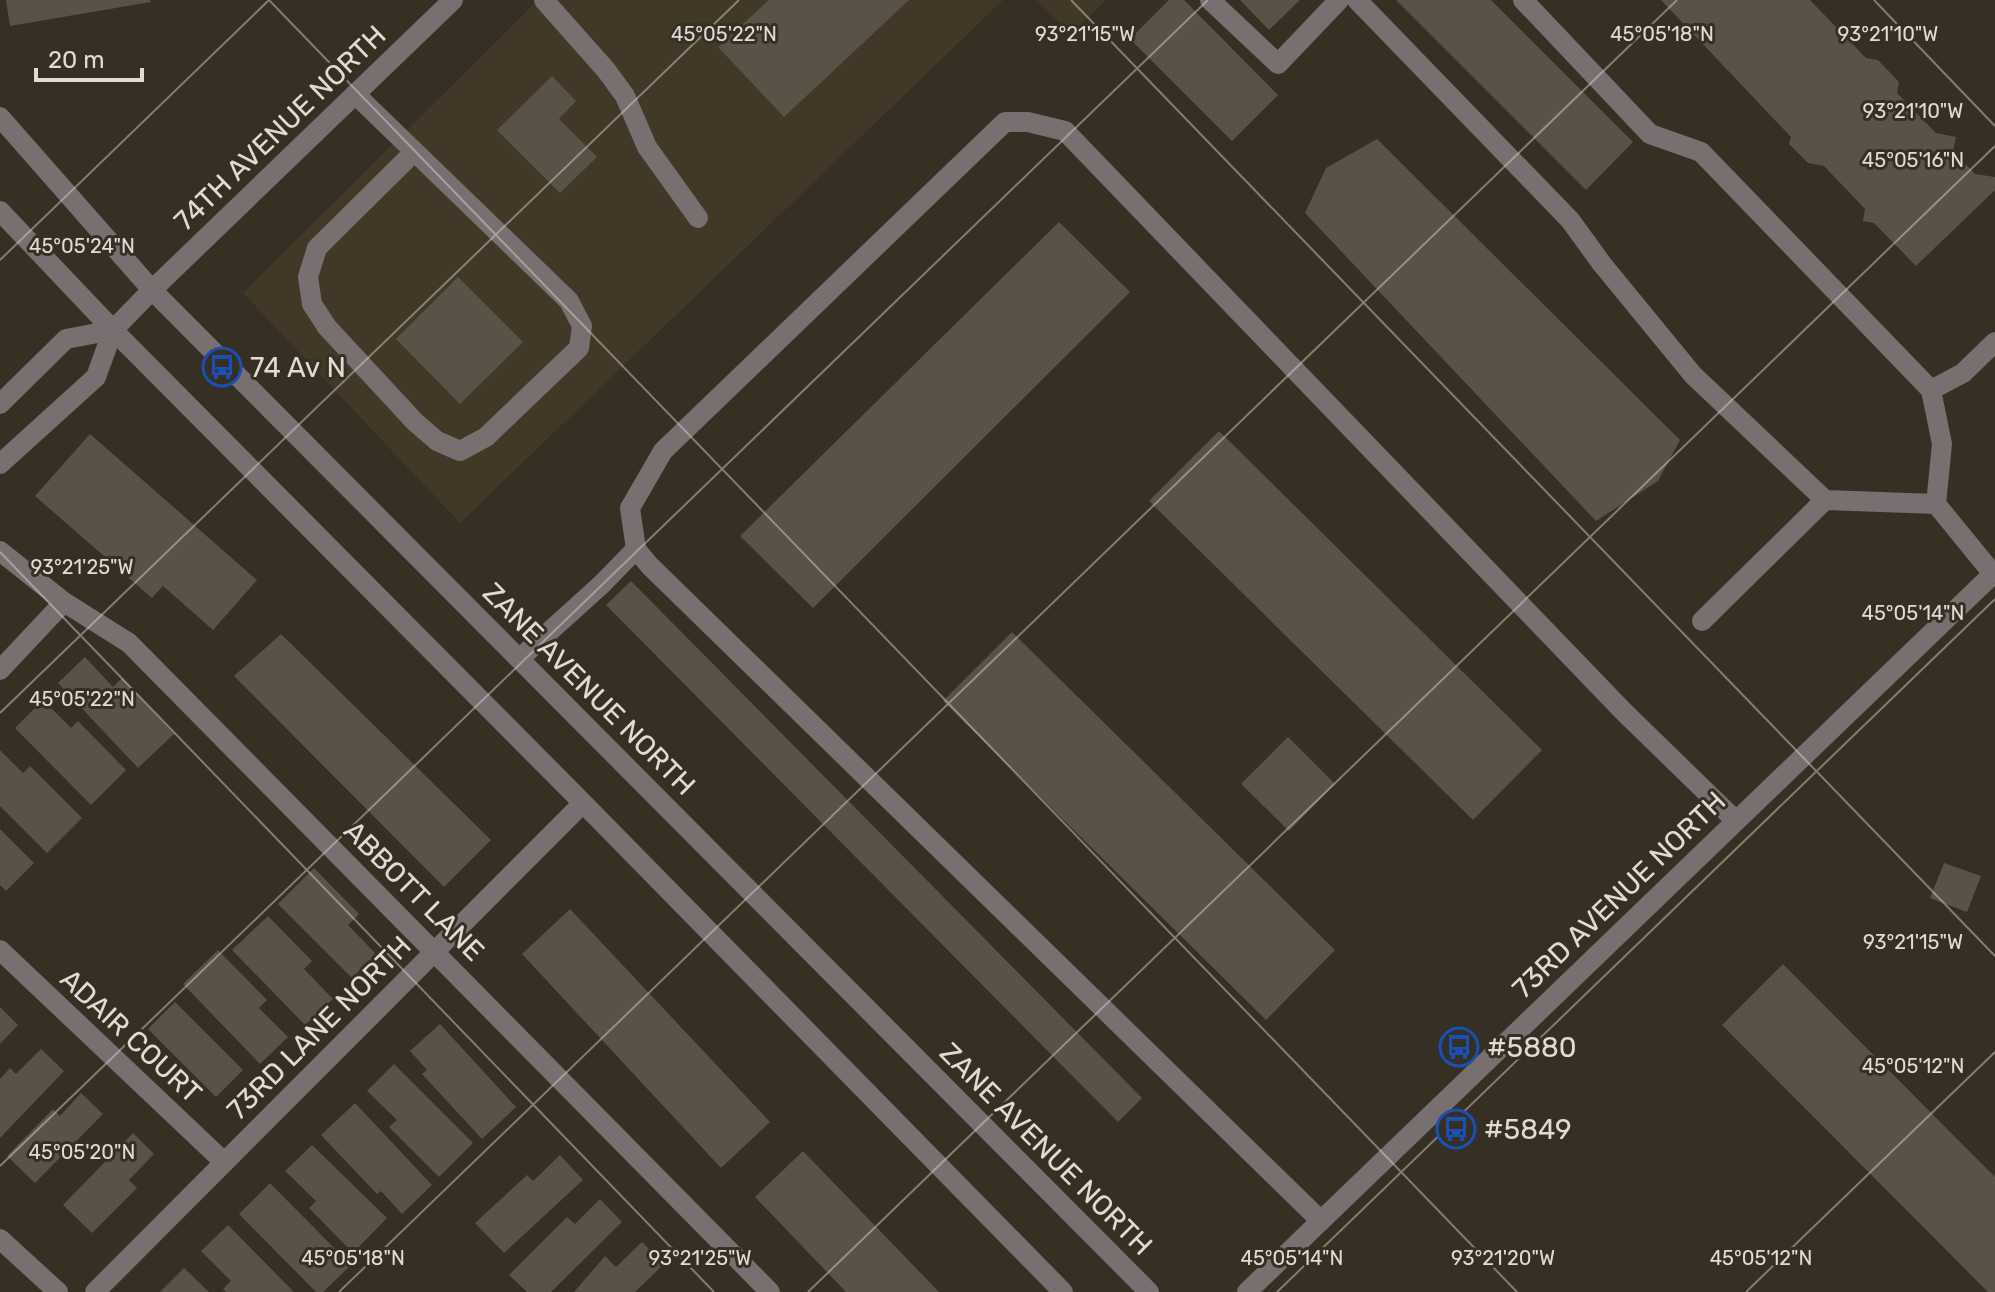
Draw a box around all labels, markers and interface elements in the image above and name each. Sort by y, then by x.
street label: 74TH AVENUE NORTH [168,19,392,237]
text: 45°05'22"N [671,22,777,46]
text: 93°21'15"W [1035,22,1135,46]
text: 45°05'18"N [1610,22,1714,46]
text: 93°21'10"W [1838,22,1938,46]
scale bar [36,32,142,82]
text: 20 m [48,46,105,74]
text: 93°21'10"W [1863,99,1963,123]
text: 45°05'16"N [1862,148,1964,172]
text: 45°05'24"N [29,234,135,258]
bus stop icon: 74 Av N [201,346,243,388]
place label: 74 Av N [250,351,346,384]
text: 93°21'25"W [30,555,134,579]
street label: ZANE AVENUE NORTH [476,576,702,802]
text: 45°05'14"N [1862,601,1964,625]
text: 45°05'22"N [29,687,135,711]
street label: 73RD AVENUE NORTH [1506,785,1732,1005]
street label: ABBOTT LANE [337,814,491,968]
street label: 73RD LANE NORTH [220,929,418,1127]
text: 93°21'15"W [1863,930,1963,954]
street label: ADAIR COURT [54,962,208,1110]
bus stop icon: #5880 [1438,1026,1480,1068]
place label: #5880 [1487,1031,1577,1064]
street label: ZANE AVENUE NORTH [933,1036,1159,1262]
text: 45°05'12"N [1862,1054,1964,1078]
bus stop icon: #5849 [1435,1108,1477,1150]
place label: #5849 [1484,1113,1572,1146]
text: 45°05'20"N [29,1140,135,1164]
text: 45°05'18"N [301,1246,405,1270]
text: 93°21'25"W [648,1246,752,1270]
text: 45°05'14"N [1241,1246,1343,1270]
text: 93°21'20"W [1451,1246,1555,1270]
text: 45°05'12"N [1710,1246,1812,1270]

